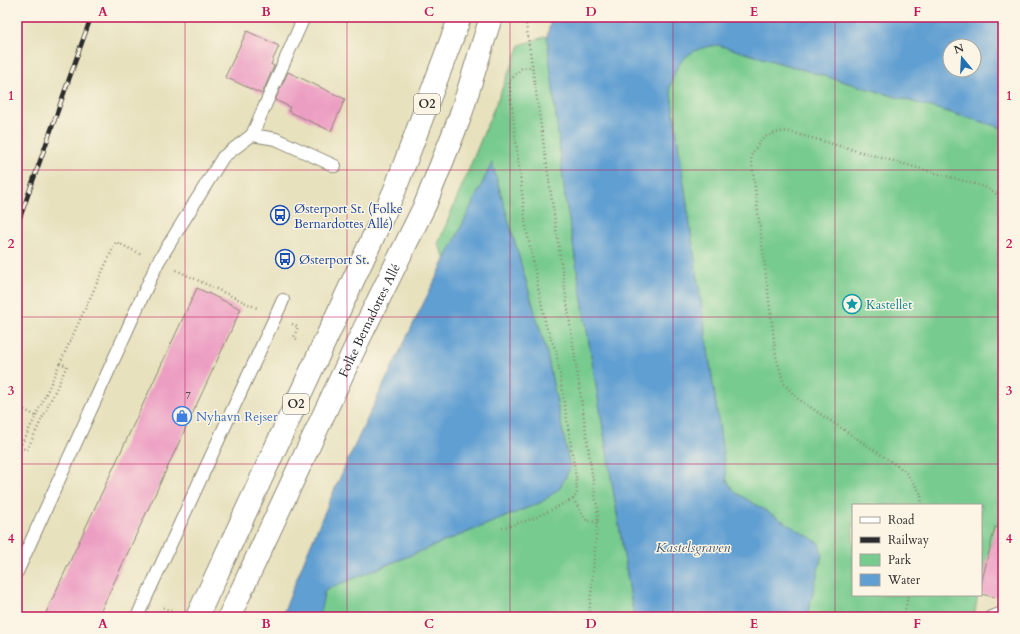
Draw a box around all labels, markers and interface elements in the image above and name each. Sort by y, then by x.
text: A [98,3,108,21]
text: B [261,3,271,21]
text: C [424,3,434,21]
text: D [585,3,597,21]
text: E [750,3,758,21]
text: F [913,3,921,21]
north arrow [942,38,982,78]
text: N [952,40,966,58]
text: 1 [8,87,14,105]
text: 1 [1006,87,1012,105]
road number: O2 [414,94,440,114]
place label: Østerport St. (Folke Bernardottes Allé) [294,200,403,233]
bus stop icon: Østerport St. (Folke Bernardottes Allé) [269,204,291,226]
text: 2 [8,235,15,253]
text: 2 [1006,235,1013,253]
bus stop icon: Østerport St. [274,248,296,270]
place label: Østerport St. [299,251,370,269]
street label: Folke Bernadottes Allé [334,261,405,380]
place icon: Kastellet [841,293,863,315]
place label: Kastellet [866,296,912,314]
text: 3 [8,382,15,400]
text: 3 [1006,382,1013,400]
house number: 7 [185,388,191,403]
road number: O2 [283,394,309,414]
shop icon: Nyhavn Rejser [171,405,193,427]
place label: Nyhavn Rejser [196,408,278,426]
legend [852,504,982,596]
text: Road [888,512,915,528]
text: 4 [8,530,15,548]
text: 4 [1006,530,1013,548]
text: Railway [888,532,930,548]
water label: Kastelsgraven [656,538,730,557]
text: Park [888,552,912,568]
text: Water [887,572,921,588]
text: A [98,615,108,633]
text: B [261,615,271,633]
text: C [424,615,434,633]
text: D [585,615,597,633]
text: E [750,615,758,633]
text: F [913,615,921,633]

